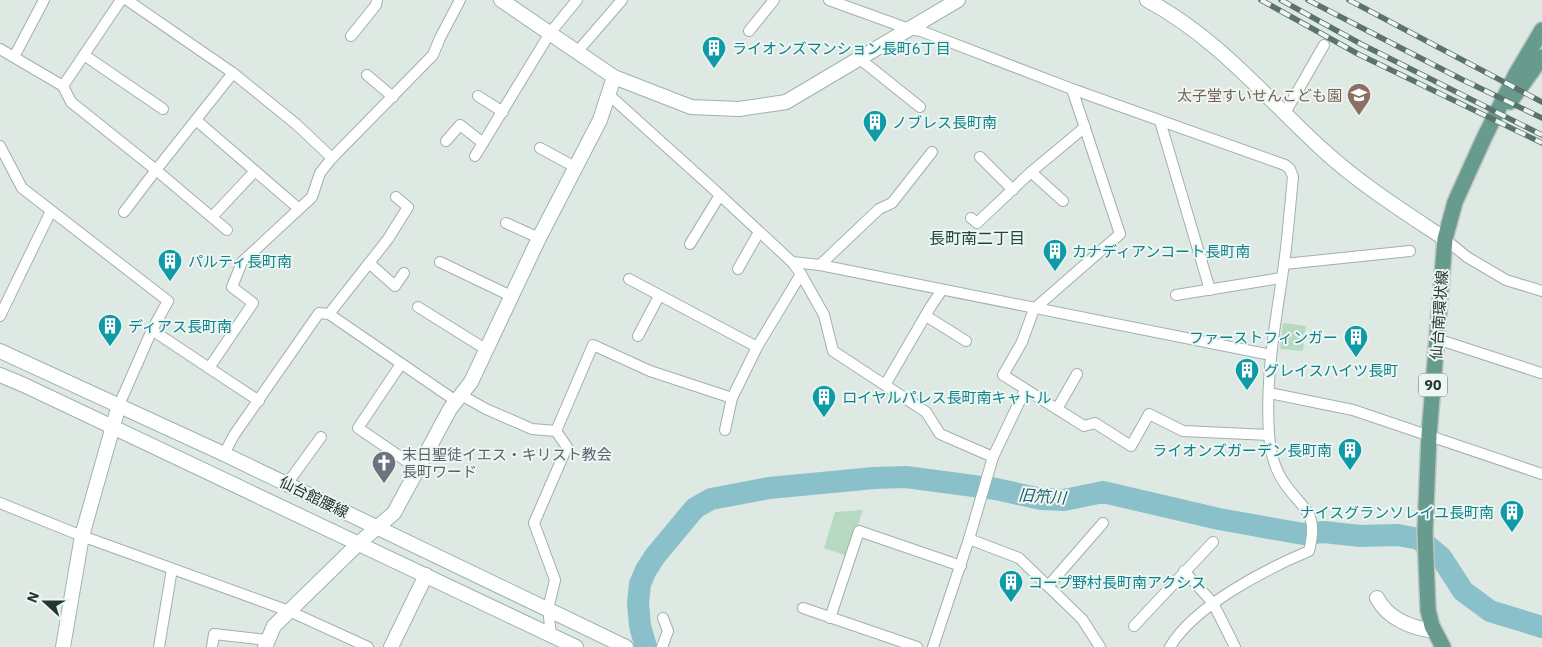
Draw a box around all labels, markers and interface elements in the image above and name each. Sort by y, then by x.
building icon: ライオンズマンション長町6丁目 [701,35,727,69]
place label: ライオンズマンション長町6丁目 [732,39,951,58]
school or university icon: 太子堂すいせんこども園 [1346,82,1372,116]
place label: 太子堂すいせんこども園 [1177,86,1342,105]
building icon: ノブレス長町南 [862,109,888,143]
place label: ノブレス長町南 [892,113,997,132]
district label: 長町南二丁目 [929,228,1025,248]
building icon: カナディアンコート長町南 [1042,238,1068,272]
place label: カナディアンコート長町南 [1072,242,1250,261]
building icon: パルティ長町南 [157,248,183,282]
place label: パルティ長町南 [188,252,292,271]
street label: 仙台南環状線 [1426,269,1452,361]
building icon: ディアス長町南 [97,313,123,347]
place label: ディアス長町南 [128,317,232,336]
building icon: ファーストフィンガー [1343,324,1369,358]
place label: ファーストフィンガー [1189,328,1338,347]
building icon: グレイスハイツ長町 [1234,357,1260,391]
place label: グレイスハイツ長町 [1264,361,1398,380]
road number: 90 [1419,374,1447,396]
building icon: ロイヤルパレス長町南キャトル [811,384,837,418]
place label: ロイヤルパレス長町南キャトル [842,388,1052,407]
building icon: ライオンズガーデン長町南 [1337,437,1363,471]
place label: ライオンズガーデン長町南 [1152,441,1332,460]
place label: 末日聖徒イエス・キリスト教会 長町ワード [402,445,612,481]
church icon: 末日聖徒イエス・キリスト教会 長町ワード [371,450,397,484]
street label: 仙台館腰線 [276,472,352,522]
water label: 旧笊川 [1017,484,1069,508]
building icon: ナイスグランソレイユ長町南 [1499,499,1525,533]
place label: ナイスグランソレイユ長町南 [1300,503,1494,522]
building icon: コープ野村長町南アクシス [998,569,1024,603]
place label: コープ野村長町南アクシス [1028,573,1206,592]
north arrow [20,577,70,627]
text: N [23,589,43,605]

